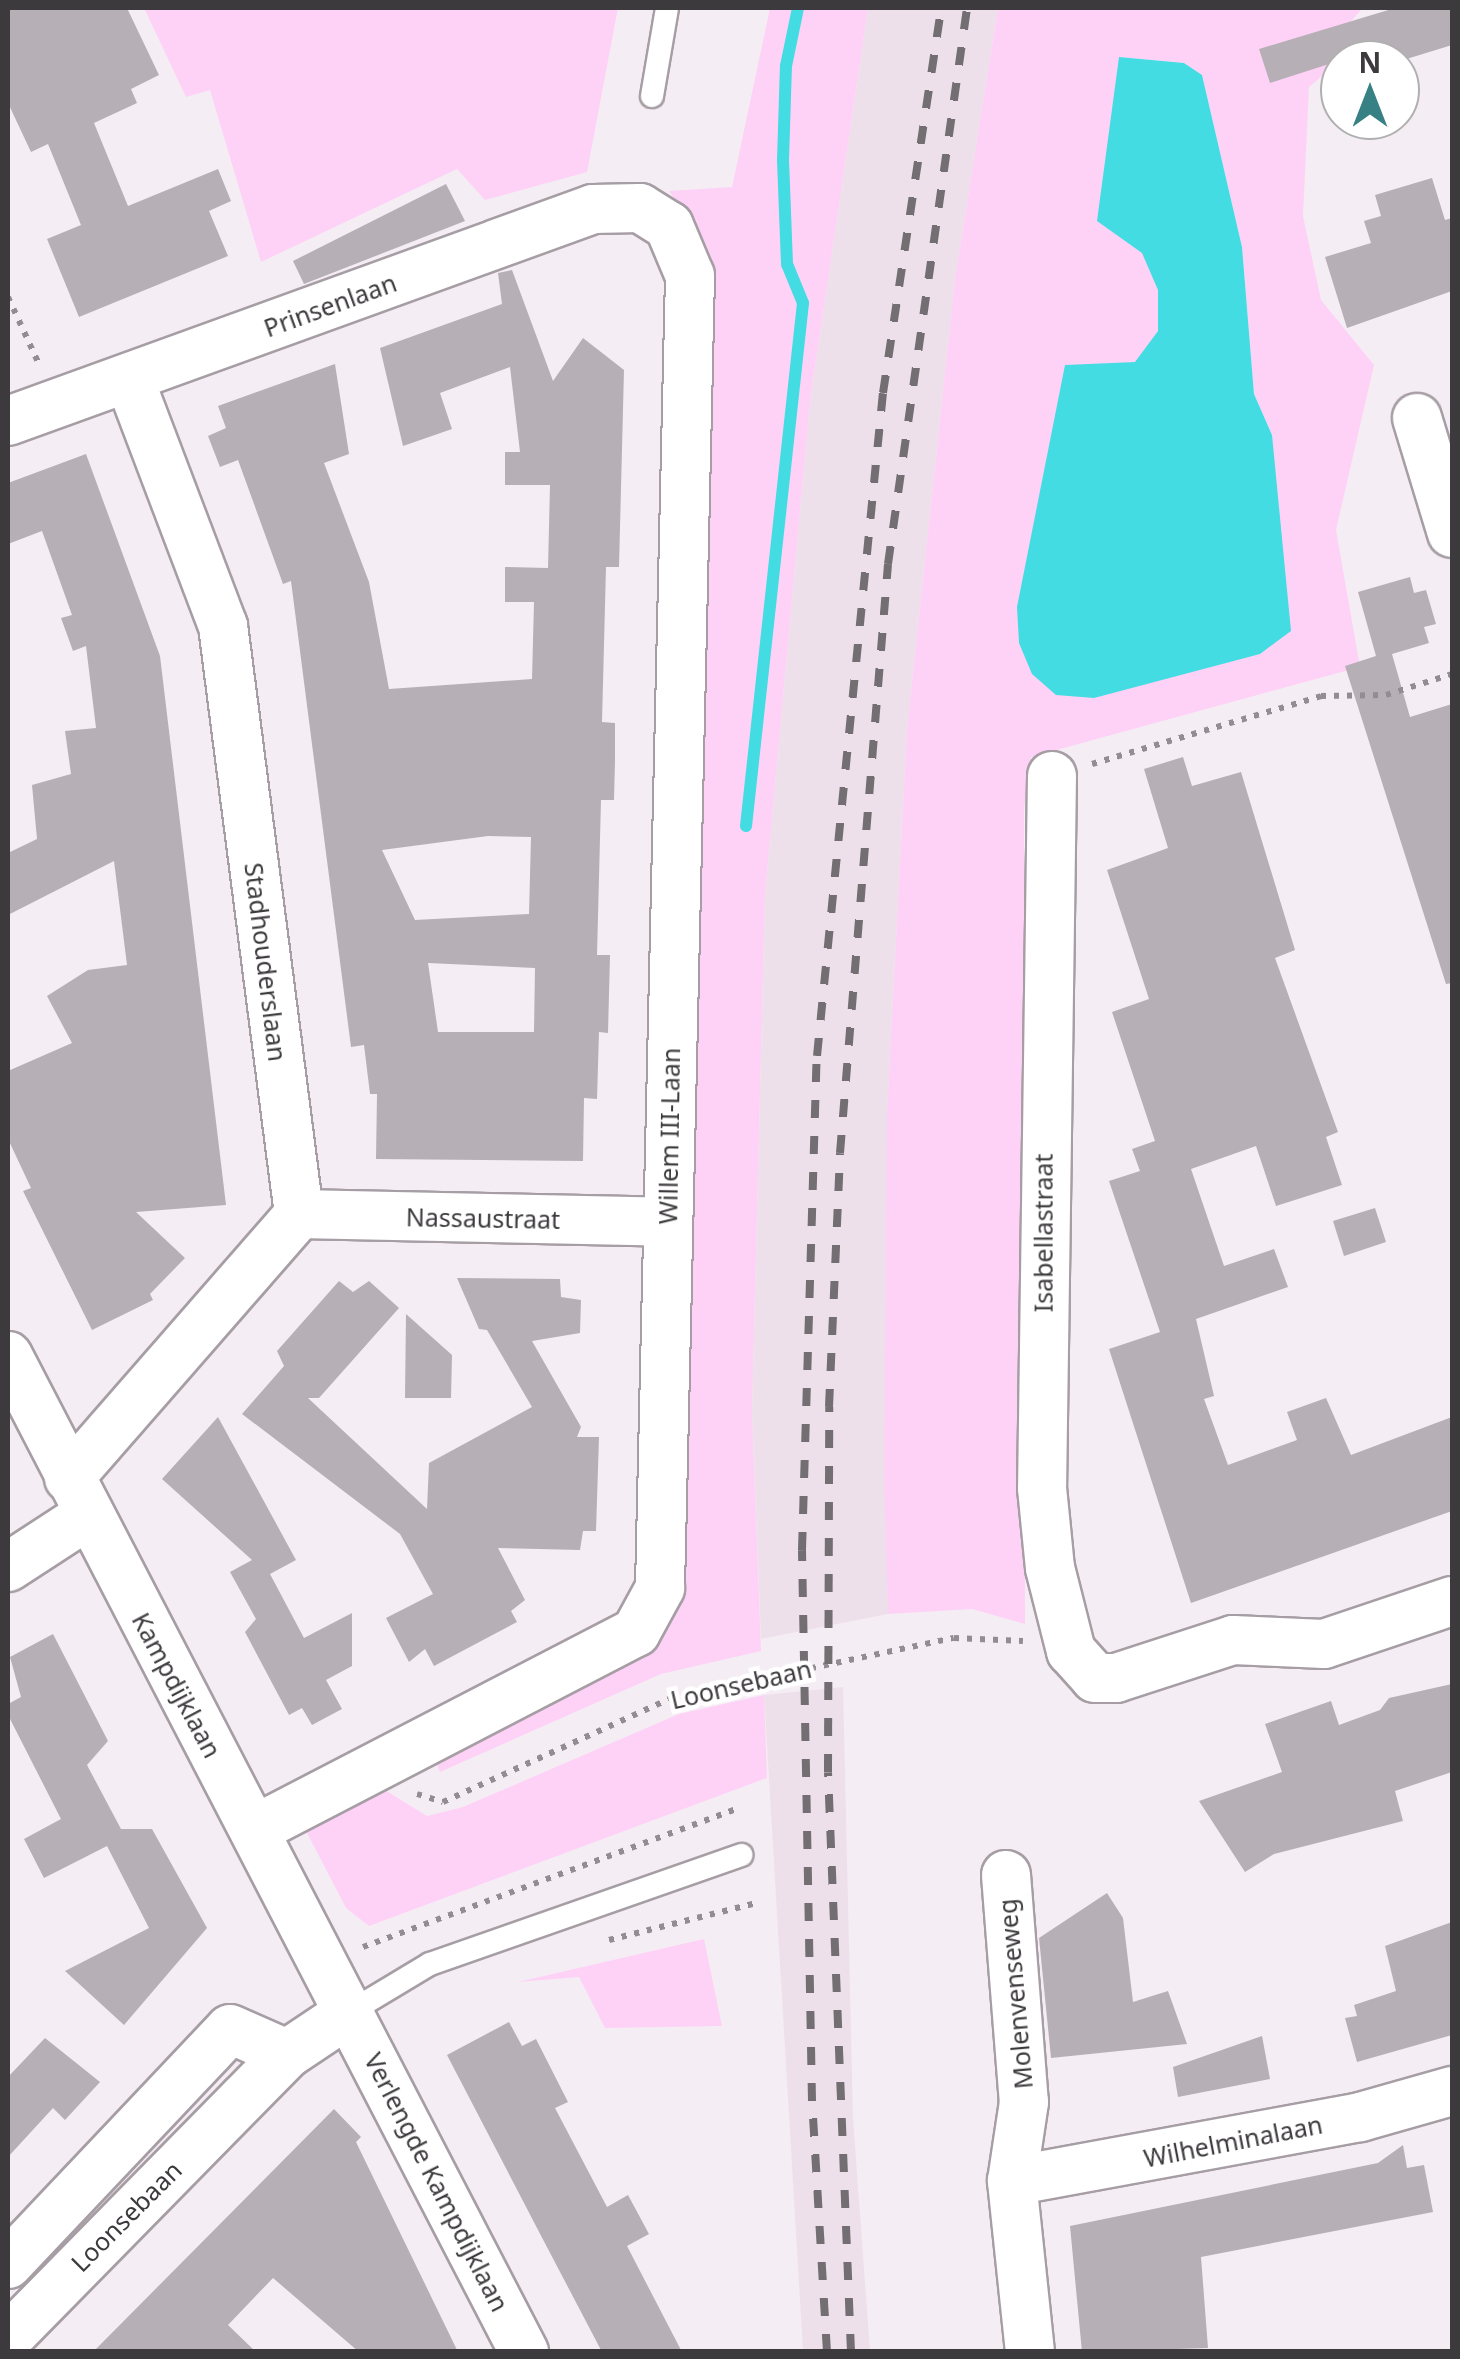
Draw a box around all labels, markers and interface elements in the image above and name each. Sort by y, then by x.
north arrow [1320,40,1420,140]
text: N [1359,43,1381,81]
street label: Prinsenlaan [260,267,400,343]
street label: Stadhouderslaan [239,861,293,1063]
street label: Willem III-Laan [652,1047,686,1225]
street label: Isabellastraat [1028,1154,1058,1312]
street label: Nassaustraat [406,1202,560,1234]
street label: Kampdijklaan [126,1607,228,1763]
street label: Loonsebaan [668,1653,814,1715]
street label: Molenvenseweg [992,1898,1038,2090]
street label: Verlengde Kampdijklaan [359,2048,515,2316]
street label: Wilhelminalaan [1141,2109,1325,2173]
street label: Loonsebaan [65,2155,187,2277]

